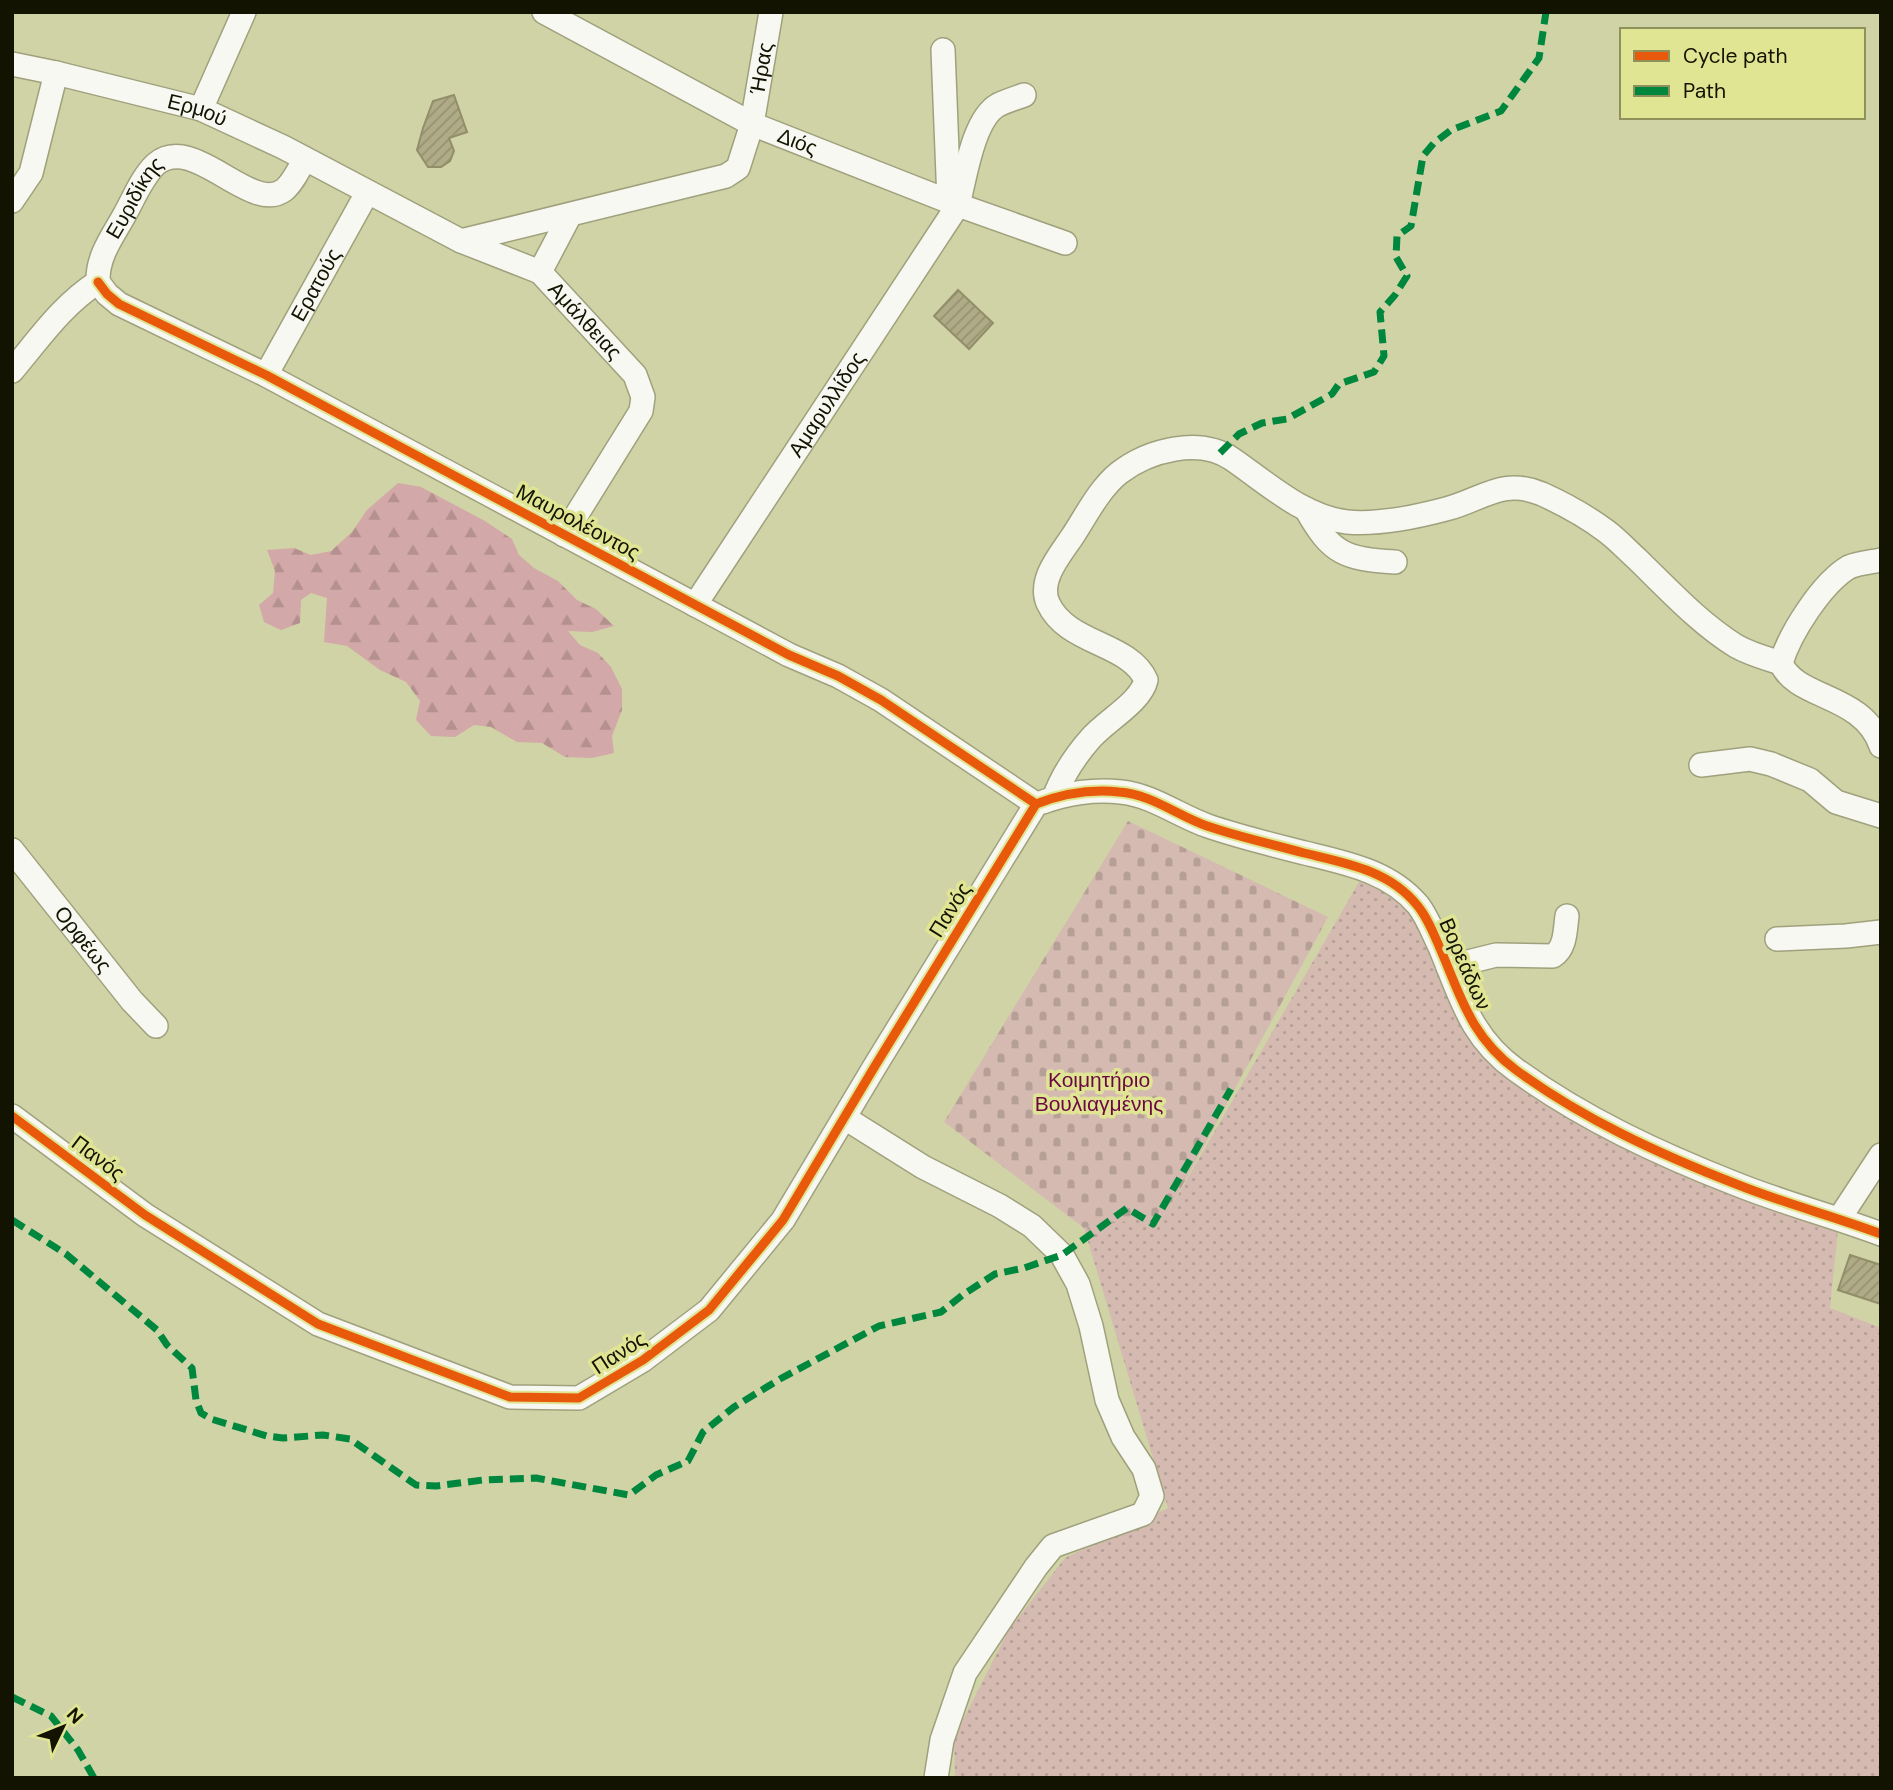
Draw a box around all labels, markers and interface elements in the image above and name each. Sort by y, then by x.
legend [1620,28,1865,119]
street label: Ήρας [743,40,780,97]
text: Cycle path [1683,42,1788,70]
text: Path [1683,77,1726,105]
street label: Ερμού [165,87,232,133]
street label: Διός [773,121,821,162]
street label: Ευριδίκης [100,150,169,244]
street label: Ερατούς [284,243,347,326]
street label: Αμάλθειας [542,276,628,366]
street label: Αμαρυλλίδος [782,346,872,463]
street label: Μαυρολέοντος [511,478,645,566]
street label: Πανός [922,877,978,943]
street label: Ορφέως [48,900,118,978]
street label: Βορεάδων [1432,914,1498,1014]
park label: Κοιμητήριο Βουλιαγμένης [1035,1066,1163,1118]
street label: Πανός [66,1129,130,1187]
street label: Πανός [586,1325,652,1381]
north arrow [28,1692,98,1762]
text: N [61,1702,89,1729]

